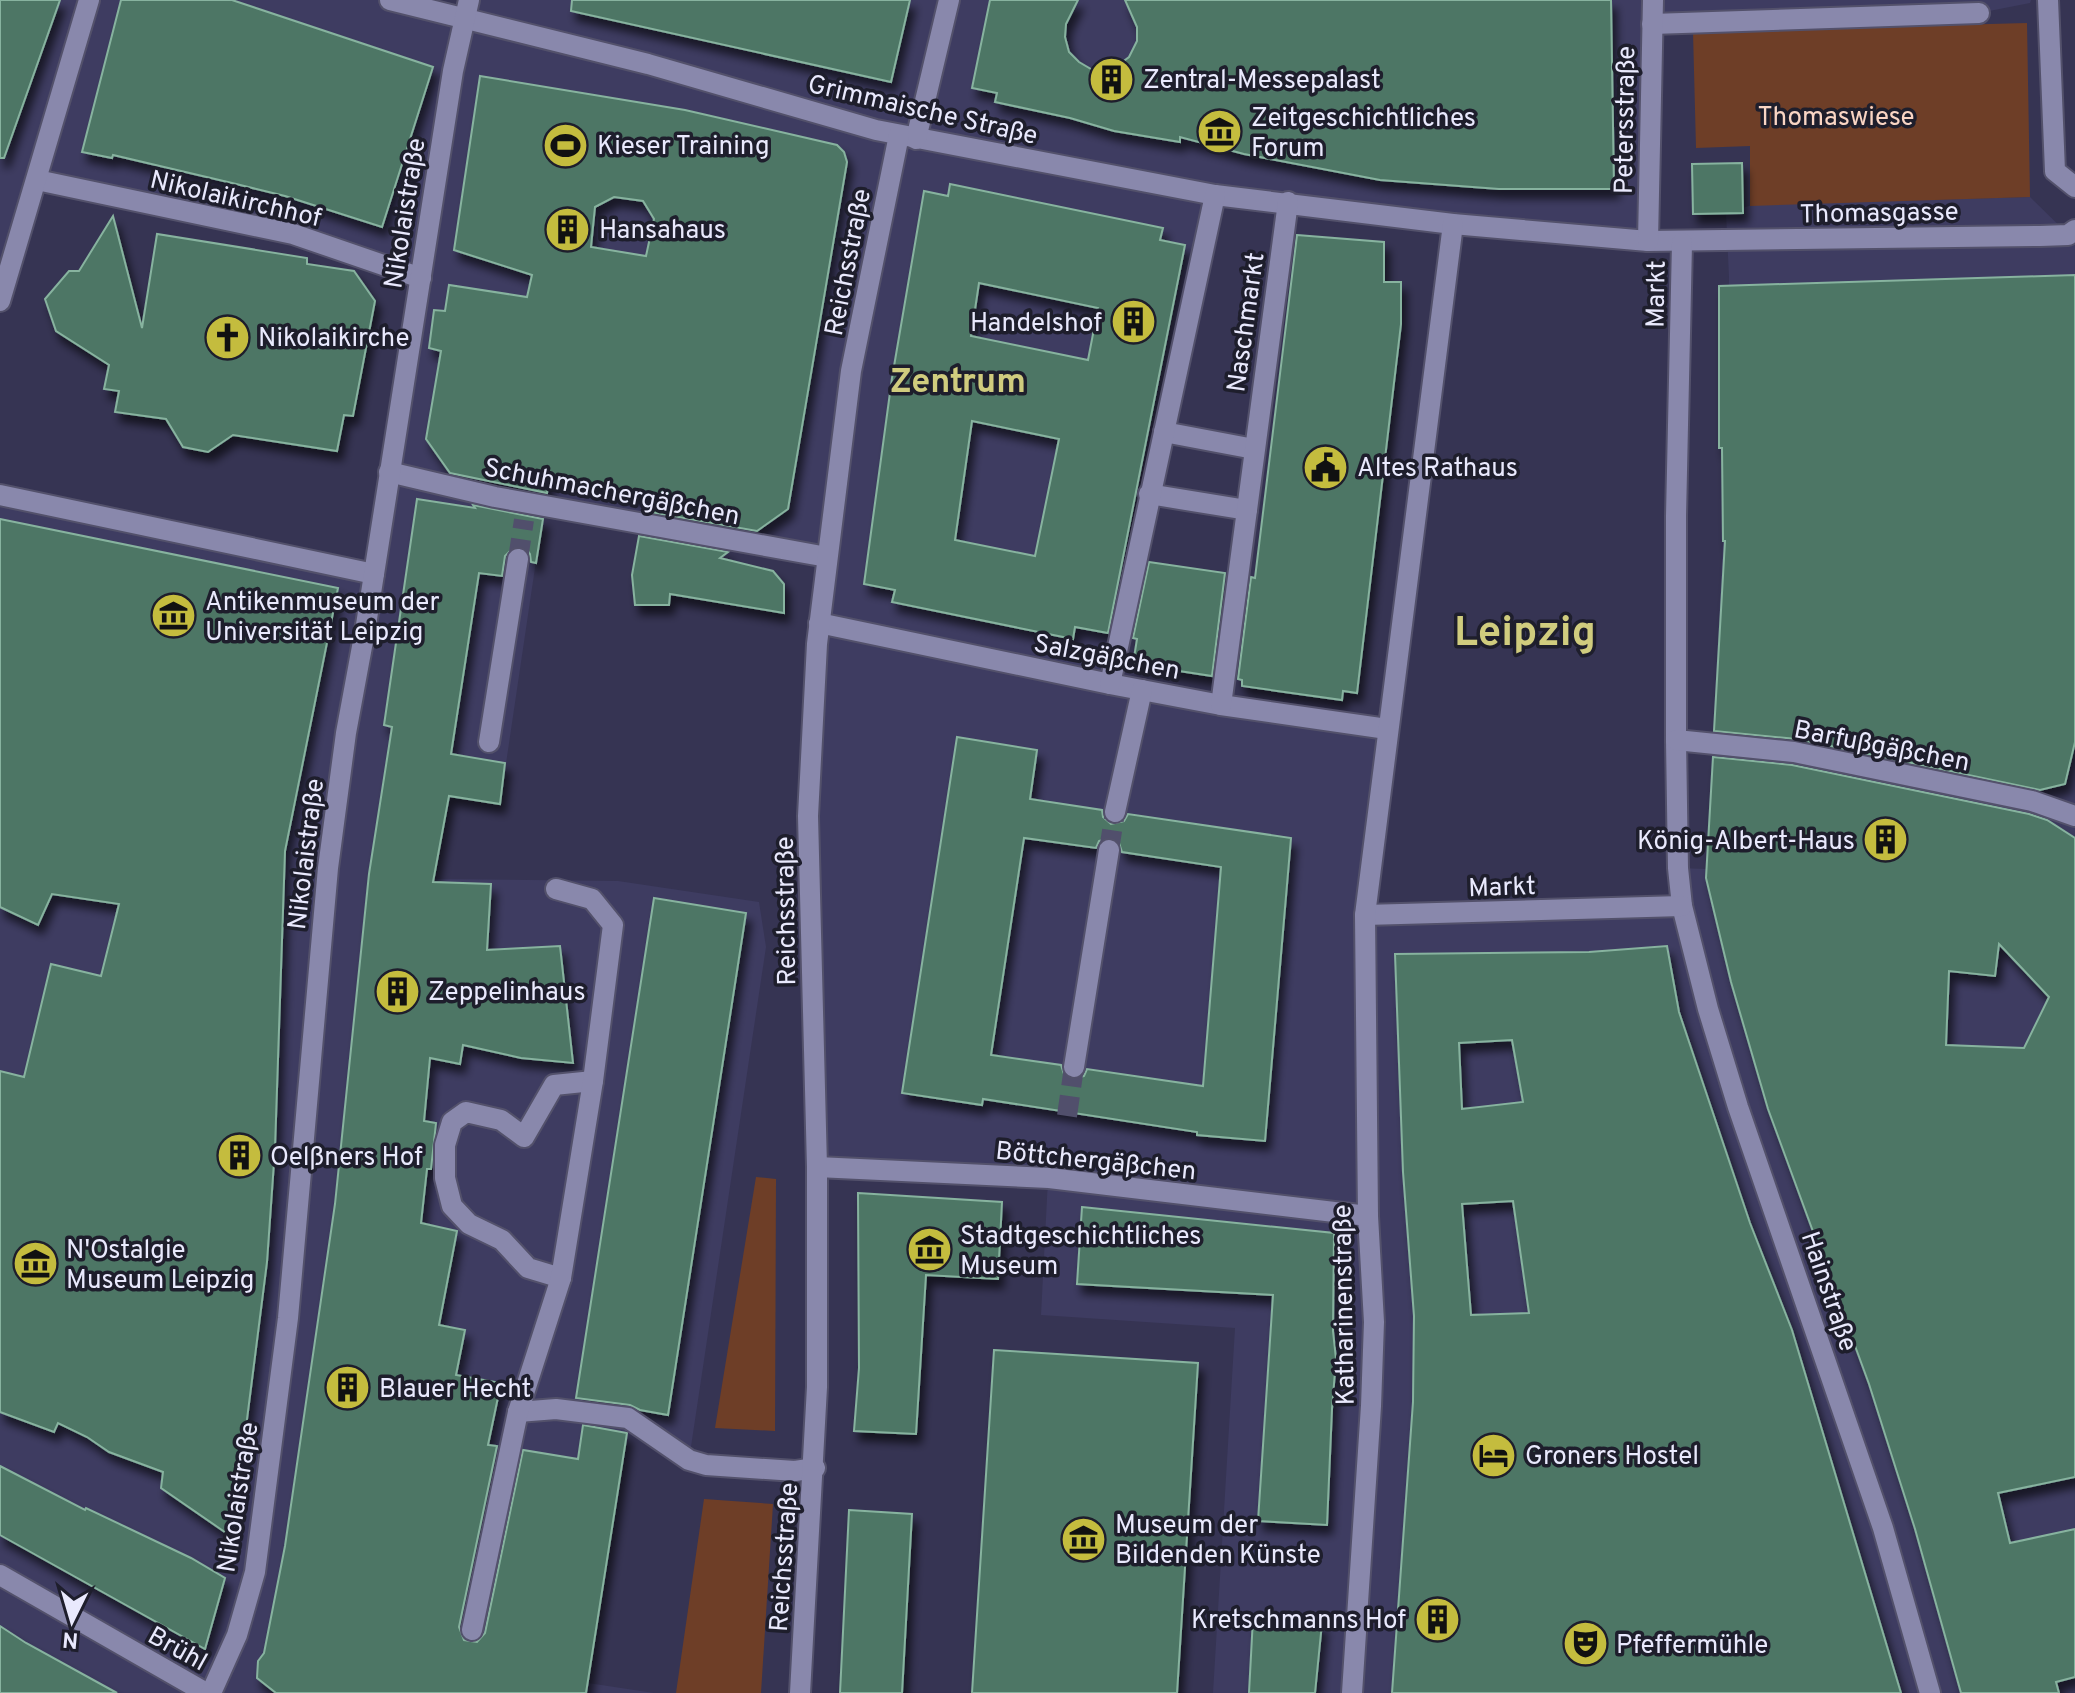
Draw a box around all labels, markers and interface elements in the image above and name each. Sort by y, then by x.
street label: Petersstraße [1609,46,1644,195]
building icon: Zentral-Messepalast [1088,55,1136,103]
place label: Zentral-Messepalast [1143,65,1381,98]
street label: Grimmaische Straße [804,69,1041,154]
park label: Thomaswiese [1757,102,1915,135]
place label: Zeitgeschichtliches Forum [1251,103,1476,166]
museum icon: Zeitgeschichtliches Forum [1196,108,1244,156]
sports icon: Kieser Training [542,121,590,169]
place label: Kieser Training [597,131,770,164]
street label: Nikolaistraße [378,136,435,291]
street label: Nikolaikirchhof [146,165,325,236]
street label: Reichsstraße [819,186,880,339]
street label: Thomasgasse [1799,197,1959,232]
building icon: Hansahaus [544,205,592,253]
place label: Hansahaus [599,215,726,248]
street label: Naschmarkt [1221,250,1274,394]
street label: Markt [1640,260,1675,328]
building icon: Handelshof [1109,298,1157,346]
place label: Handelshof [970,308,1102,341]
church icon: Nikolaikirche [203,313,251,361]
place label: Nikolaikirche [258,323,410,356]
district label: Zentrum [890,362,1026,405]
public building icon: Altes Rathaus [1302,443,1350,491]
street label: Schuhmachergäßchen [481,452,742,534]
place label: Altes Rathaus [1357,453,1518,486]
place label: Antikenmuseum der Universität Leipzig [205,587,440,650]
museum icon: Antikenmuseum der Universität Leipzig [150,592,198,640]
district label: Leipzig [1454,608,1596,661]
street label: Salzgäßchen [1030,628,1183,689]
street label: Barfußgäßchen [1791,714,1972,781]
street label: Nikolaistraße [282,777,333,932]
building icon: König-Albert-Haus [1862,816,1910,864]
place label: König-Albert-Haus [1637,826,1855,859]
street label: Reichsstraße [770,836,805,986]
street label: Markt [1468,871,1536,906]
building icon: Zeppelinhaus [373,967,421,1015]
place label: Zeppelinhaus [428,977,586,1010]
building icon: Oelßners Hof [215,1132,263,1180]
street label: Böttchergäßchen [994,1136,1198,1189]
place label: Oelßners Hof [270,1142,423,1175]
street label: Katharinenstraße [1327,1204,1364,1406]
place label: Stadtgeschichtliches Museum [960,1221,1201,1284]
museum icon: Stadtgeschichtliches Museum [905,1226,953,1274]
street label: Hainstraße [1792,1228,1864,1356]
place label: N'Ostalgie Museum Leipzig [66,1235,254,1298]
museum icon: N'Ostalgie Museum Leipzig [11,1240,59,1288]
building icon: Blauer Hecht [324,1364,372,1412]
place label: Blauer Hecht [379,1374,531,1407]
street label: Nikolaistraße [211,1420,268,1575]
hotel icon: Groners Hostel [1470,1431,1518,1479]
place label: Groners Hostel [1525,1441,1699,1474]
street label: Reichsstraße [764,1482,807,1633]
place label: Museum der Bildenden Künste [1115,1510,1321,1573]
museum icon: Museum der Bildenden Künste [1060,1515,1108,1563]
north arrow [32,1581,112,1661]
building icon: Kretschmanns Hof [1413,1595,1461,1643]
place label: Kretschmanns Hof [1191,1605,1406,1638]
street label: Brühl [141,1620,212,1680]
theatre icon: Pfeffermühle [1561,1620,1609,1668]
text: N [61,1624,80,1653]
place label: Pfeffermühle [1616,1630,1768,1663]

